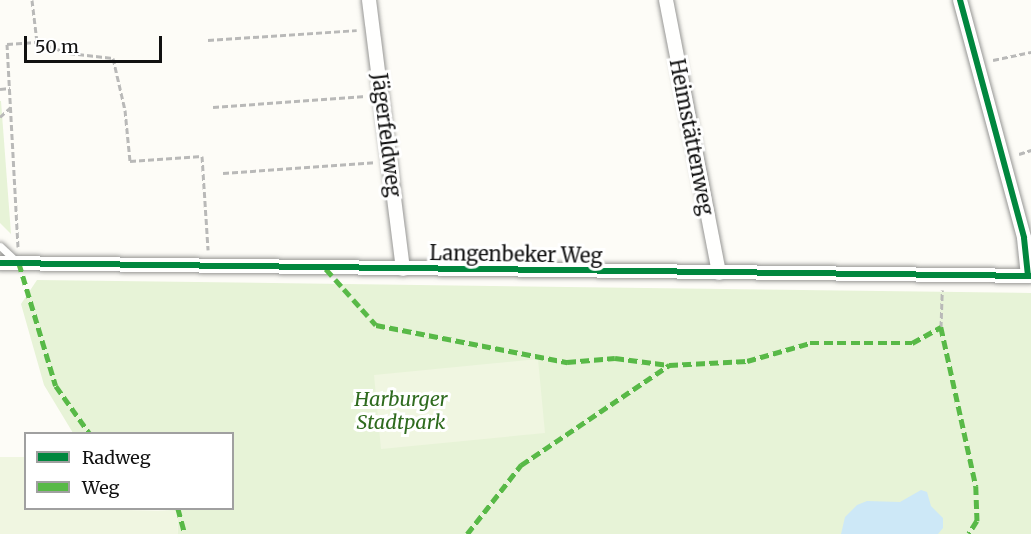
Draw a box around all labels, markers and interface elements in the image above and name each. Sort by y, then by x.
scale bar [27,24,165,62]
text: 50 m [35,35,79,58]
street label: Heimstättenweg [665,57,719,217]
street label: Jägerfeldweg [368,72,406,198]
street label: Langenbeker Weg [429,240,603,268]
park label: Harburger Stadtpark [354,386,448,433]
legend [24,432,234,510]
text: Radweg [82,446,151,469]
text: Weg [82,476,119,499]

